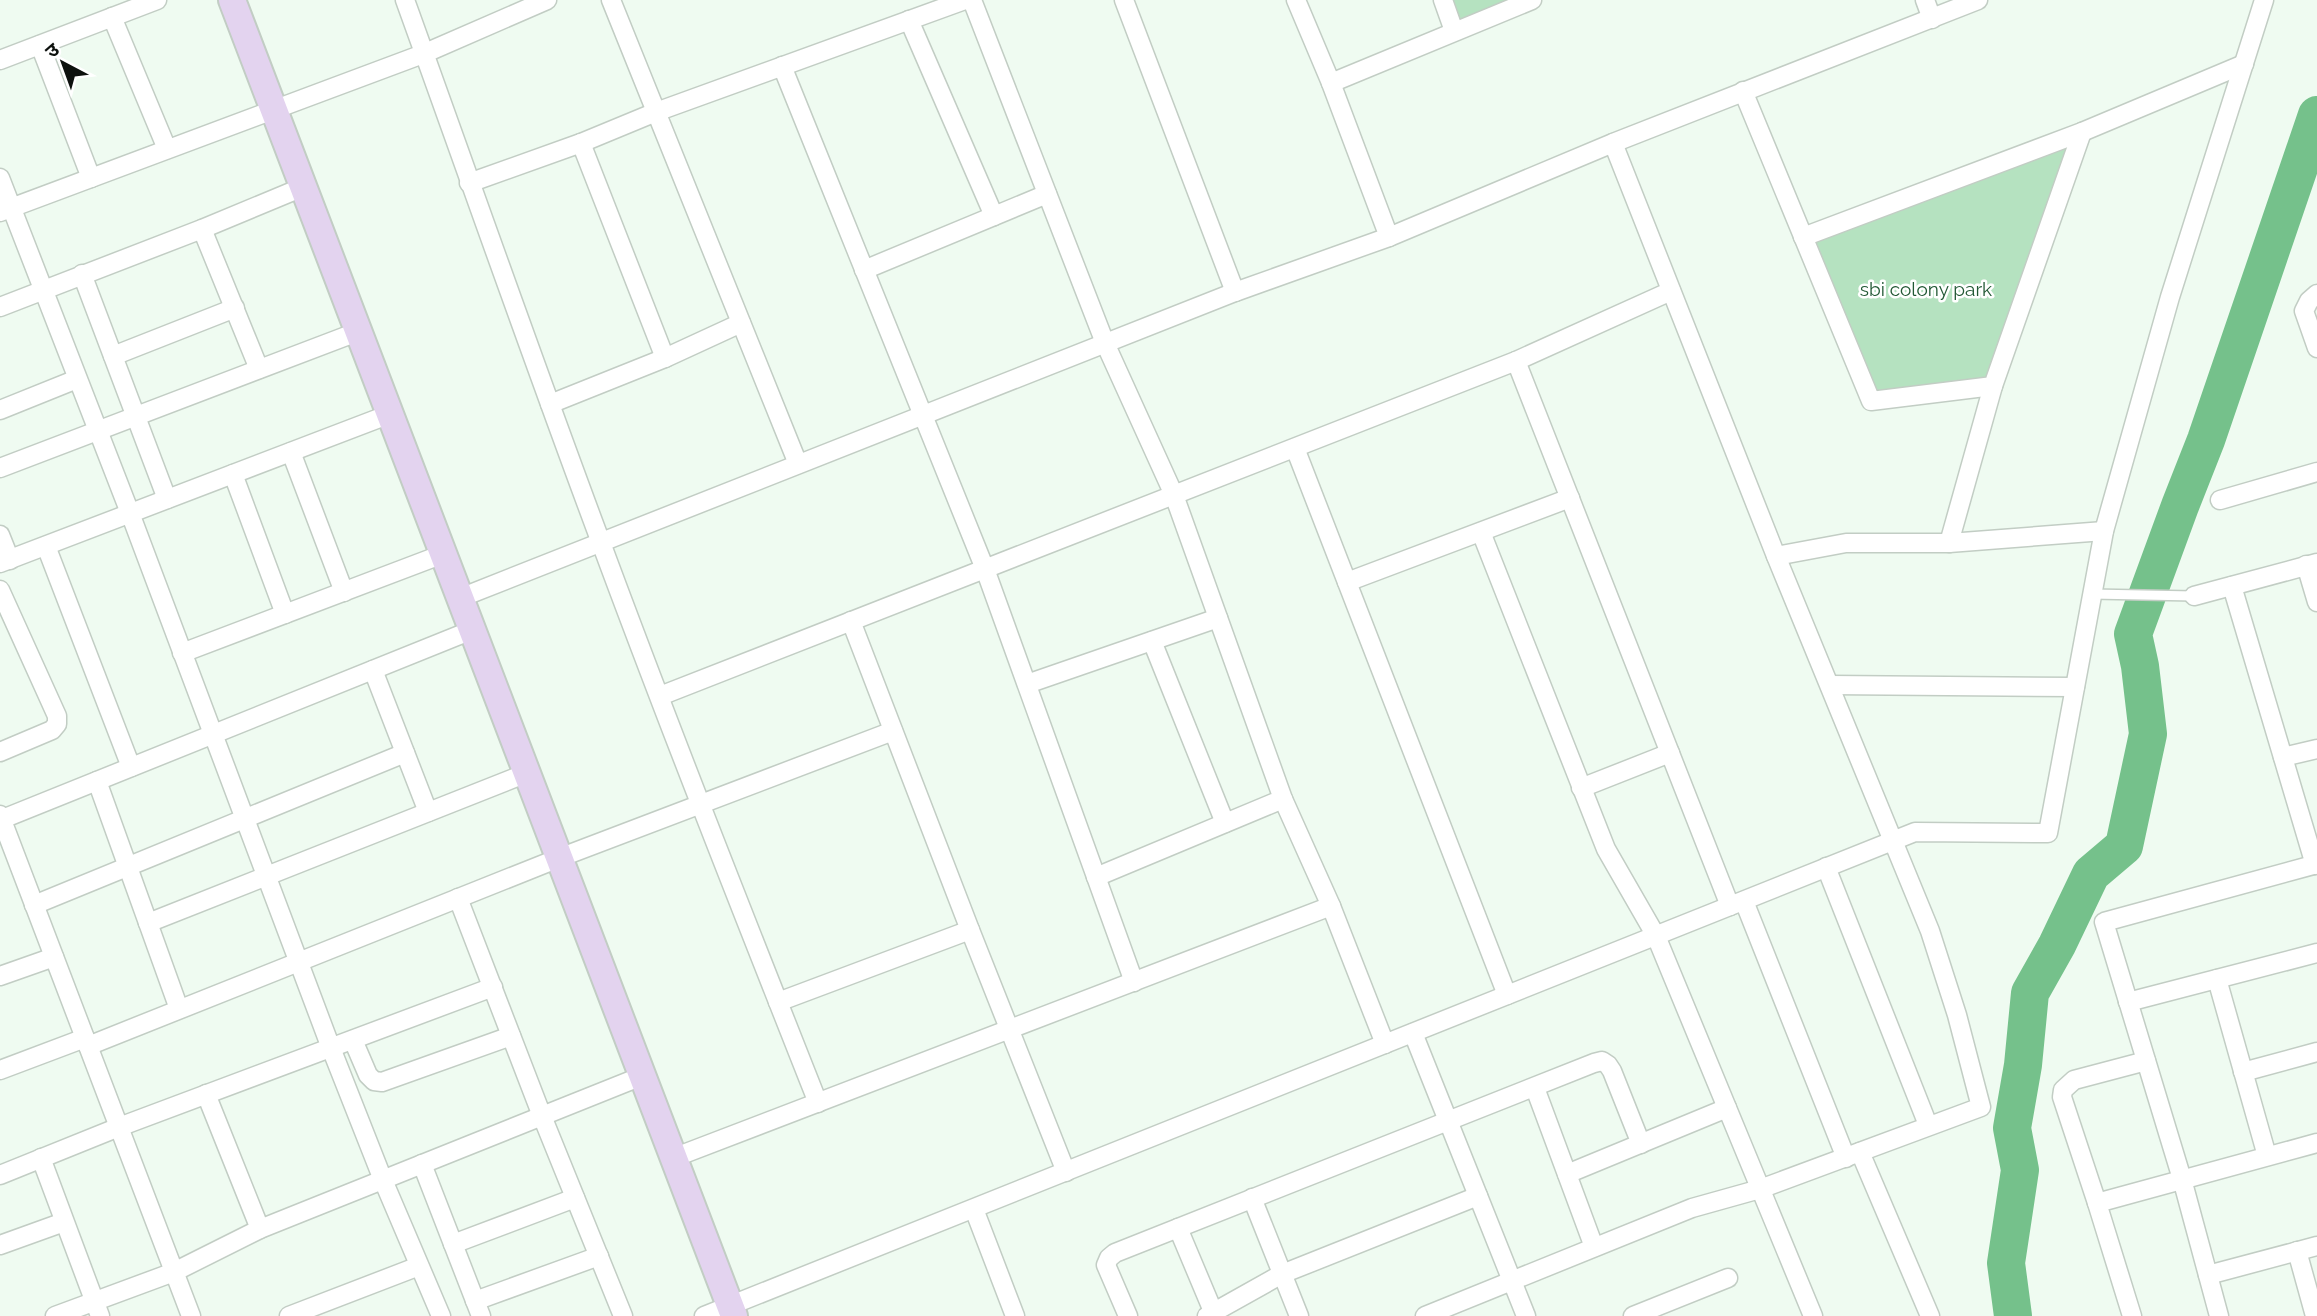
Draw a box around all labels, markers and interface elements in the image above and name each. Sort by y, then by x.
north arrow [28,28,98,98]
text: उ [40,38,64,62]
park label: sbi colony park [1860,278,1992,300]

